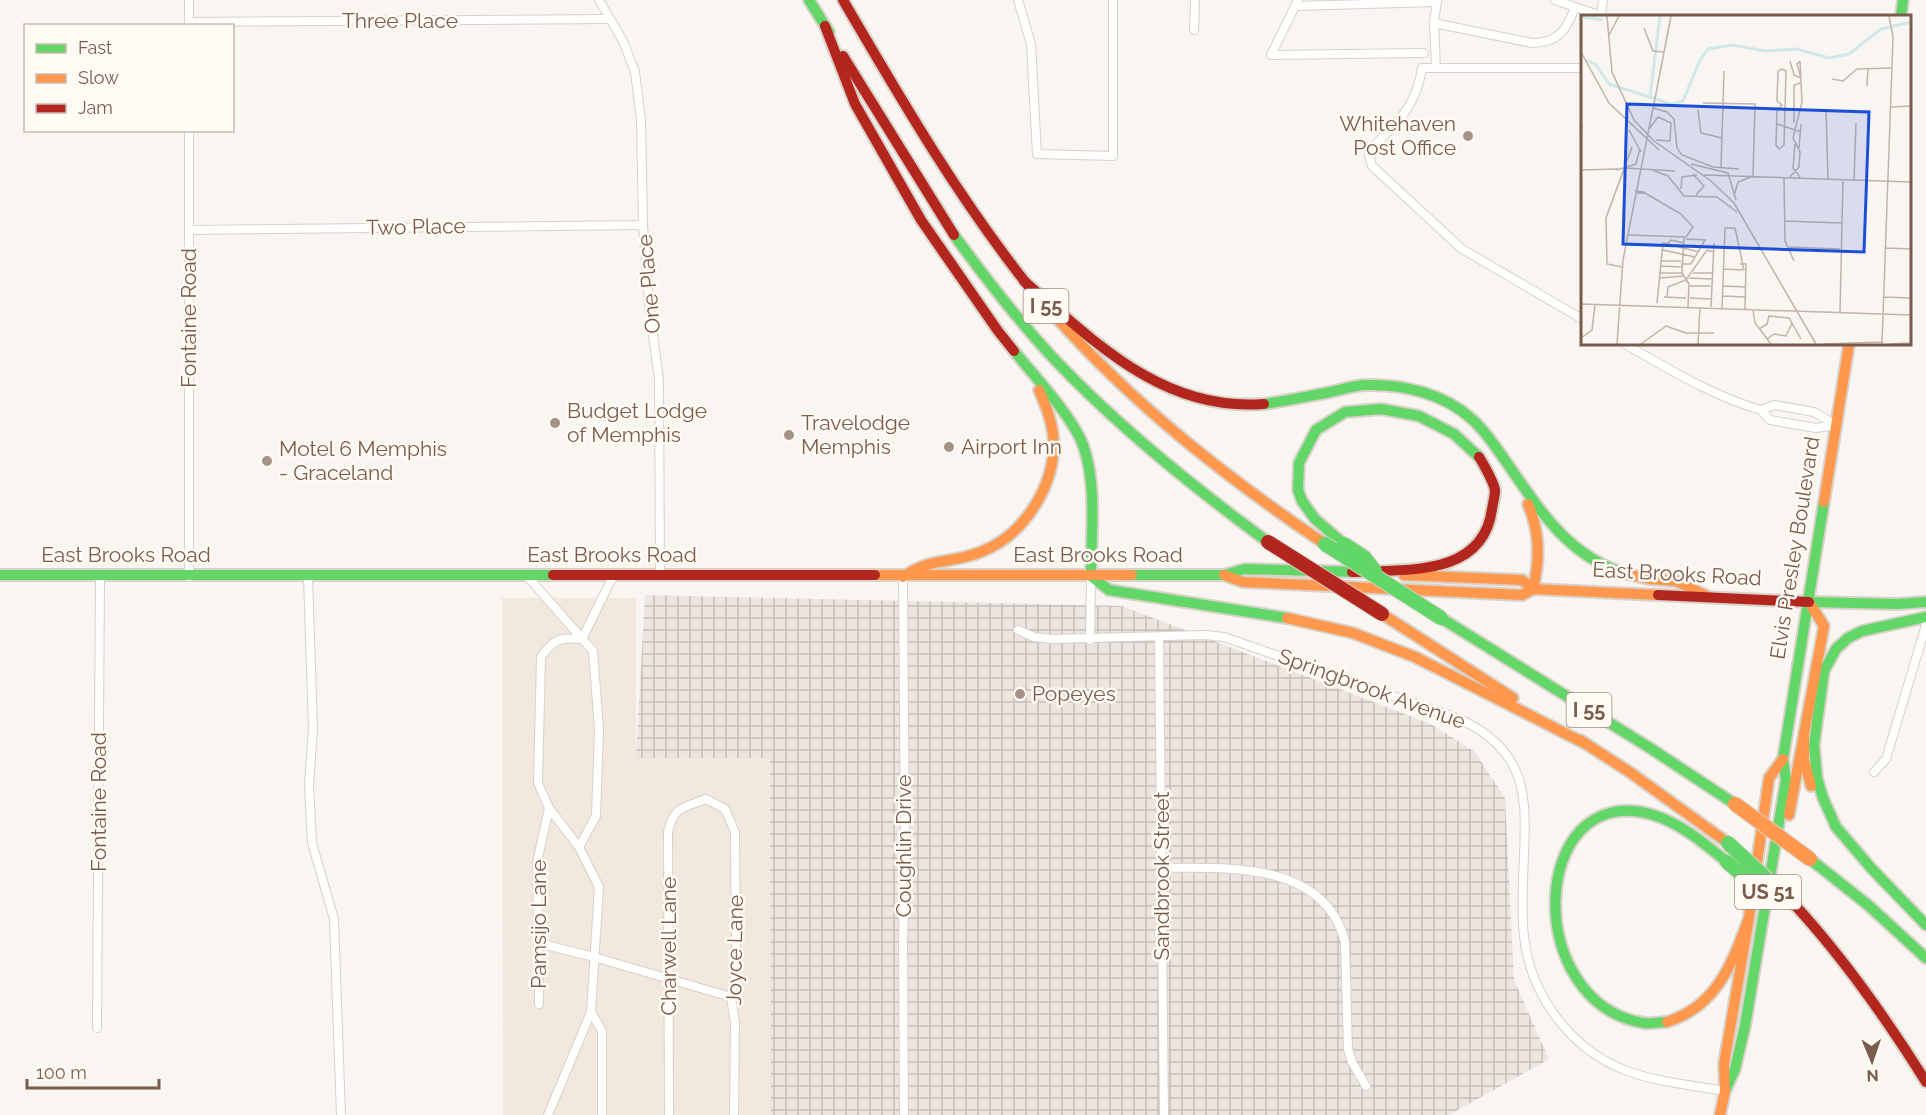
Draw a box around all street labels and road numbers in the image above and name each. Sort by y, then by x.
street label: Three Place [342,8,458,33]
street label: Two Place [366,213,466,240]
street label: One Place [632,233,665,335]
street label: Fontaine Road [176,248,201,388]
road number: I 55 [1024,289,1068,323]
street label: Elvis Presley Boulevard [1765,435,1824,661]
street label: East Brooks Road [41,542,211,567]
street label: East Brooks Road [527,542,697,567]
street label: East Brooks Road [1013,542,1183,567]
street label: East Brooks Road [1592,557,1762,590]
street label: Springbrook Avenue [1275,643,1469,734]
road number: I 55 [1566,693,1612,727]
street label: Fontaine Road [86,732,111,872]
street label: Coughlin Drive [891,775,916,917]
street label: Sandbrook Street [1149,791,1174,961]
street label: Pamsijo Lane [526,859,551,989]
road number: US 51 [1735,875,1801,909]
street label: Charwell Lane [656,877,681,1015]
street label: Joyce Lane [721,895,748,1005]

